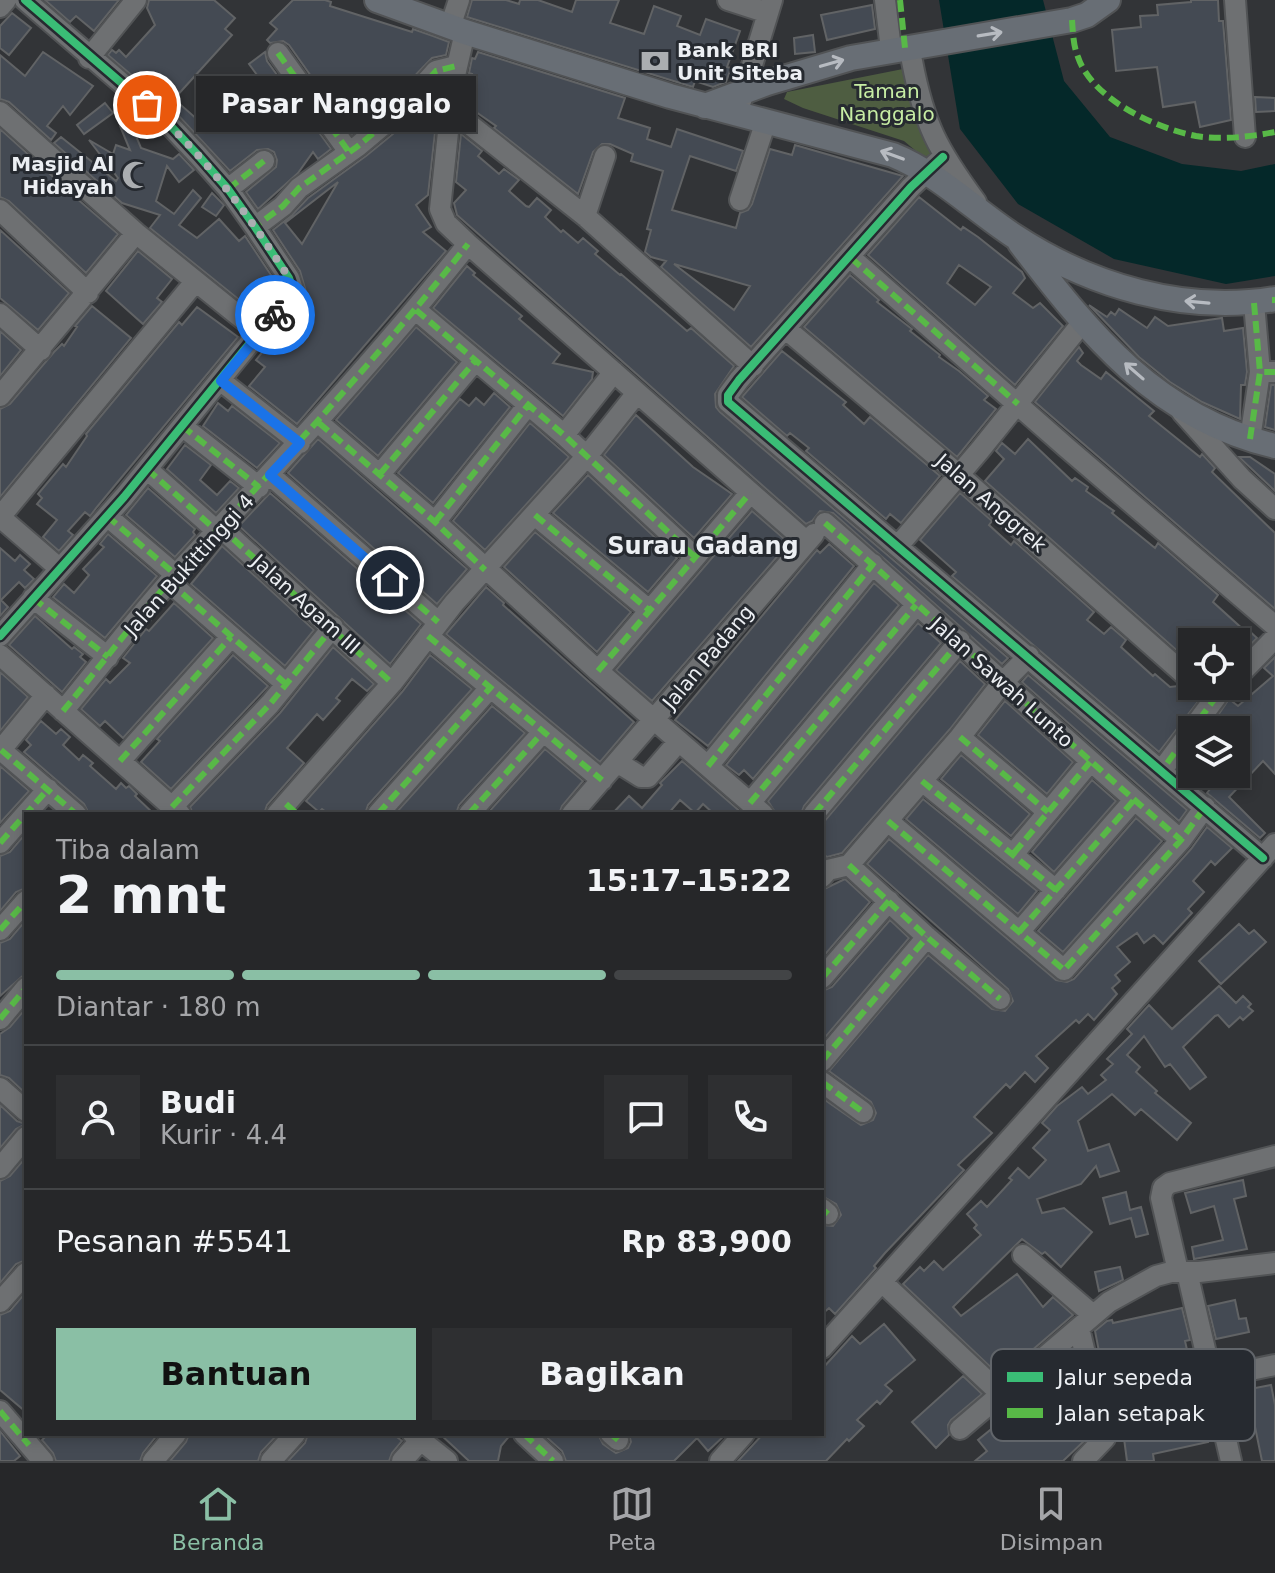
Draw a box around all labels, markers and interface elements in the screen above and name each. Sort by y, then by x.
one-way arrow [976,26,1002,41]
place label: Bank BRI Unit Siteba [677,38,803,85]
bank icon: Bank BRI Unit Siteba [640,46,670,76]
one-way arrow [818,55,844,70]
pin [113,71,181,139]
callout: Pasar Nanggalo [195,77,475,133]
park label: Taman Nanggalo [839,79,935,126]
icon: bag [125,83,169,127]
text: Pasar Nanggalo [221,89,451,119]
one-way arrow [880,147,905,161]
place label: Masjid Al Hidayah [11,152,114,199]
mosque icon: Masjid Al Hidayah [121,160,151,190]
courier [235,275,315,355]
icon: bike [253,293,297,337]
one-way arrow [1184,294,1211,309]
one-way arrow [1124,362,1144,380]
street label: Jalan Anggrek [929,447,1051,558]
street label: Jalan Bukittinggi 4 [118,489,259,642]
district label: Surau Gadang [607,532,799,560]
pin [356,546,424,614]
street label: Jalan Agam III [246,548,365,659]
icon: home [368,558,412,602]
street label: Jalan Padang [656,600,759,716]
street label: Jalan Sawah Lunto [924,610,1078,752]
map controls [1178,628,1250,788]
button: locate [1178,628,1250,700]
button: layers [1178,716,1250,788]
text: Tiba dalam [56,835,200,865]
text: 15:17–15:22 [586,863,792,898]
text: 2 mnt [56,865,226,925]
text: Diantar · 180 m [56,992,260,1022]
button: person [56,1075,140,1159]
button: chat [604,1075,688,1159]
button: phone [708,1075,792,1159]
text: Budi [160,1085,236,1120]
text: Kurir · 4.4 [160,1120,287,1150]
text: Pesanan #5541 [56,1224,293,1259]
text: Rp 83,900 [621,1224,792,1259]
button: Bantuan [56,1328,416,1420]
button: Bagikan [432,1328,792,1420]
legend [991,1349,1255,1441]
text: Jalur sepeda [1055,1365,1193,1390]
text: Jalan setapak [1055,1401,1205,1426]
tab: Beranda [172,1482,264,1555]
tab: Peta [608,1482,656,1555]
tab: Disimpan [1000,1482,1103,1555]

